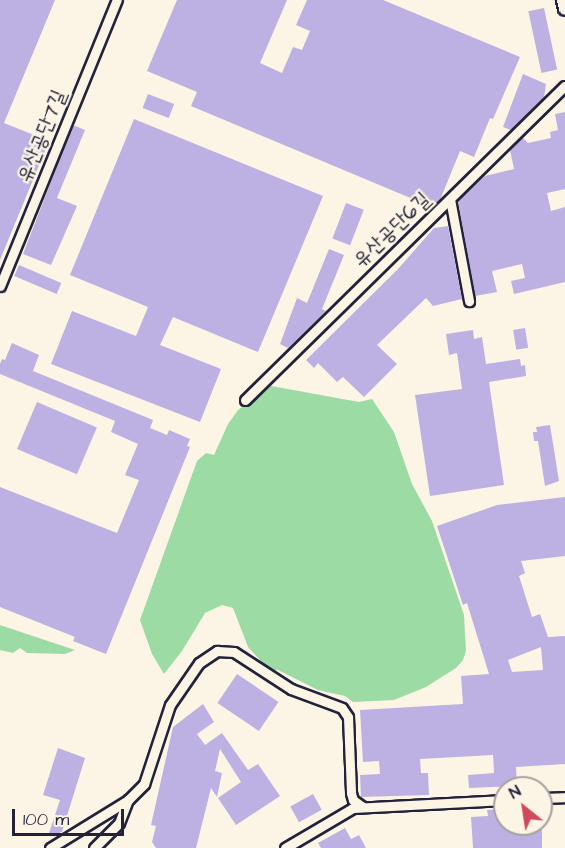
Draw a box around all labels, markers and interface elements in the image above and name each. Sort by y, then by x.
street label: 유산공단7길 [12,86,72,186]
street label: 유산공단6길 [348,187,436,273]
north arrow [493,776,553,836]
text: N [505,780,525,804]
scale bar [15,797,128,835]
text: 100 m [23,807,69,832]

